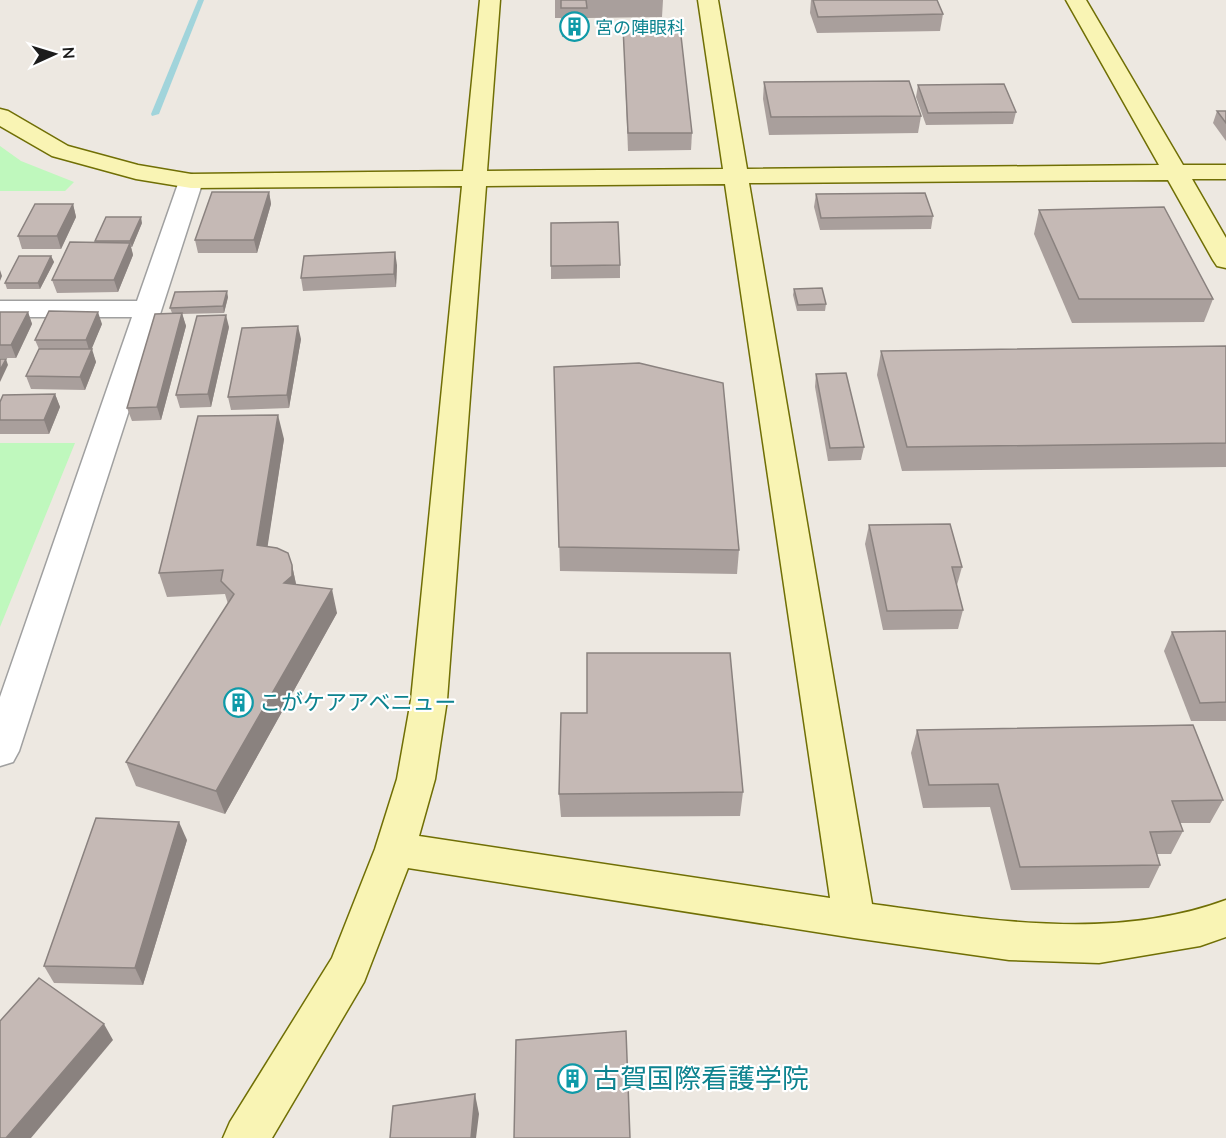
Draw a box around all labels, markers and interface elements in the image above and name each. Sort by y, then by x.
building icon: 宮の陣眼科 [558,11,590,43]
place label: 宮の陣眼科 [595,16,685,39]
north arrow [24,24,84,84]
text: N [59,46,79,60]
building icon: こがケアアベニュー [222,686,254,718]
place label: こがケアアベニュー [259,688,457,716]
place label: 古賀国際看護学院 [593,1061,809,1095]
building icon: 古賀国際看護学院 [556,1062,588,1094]

